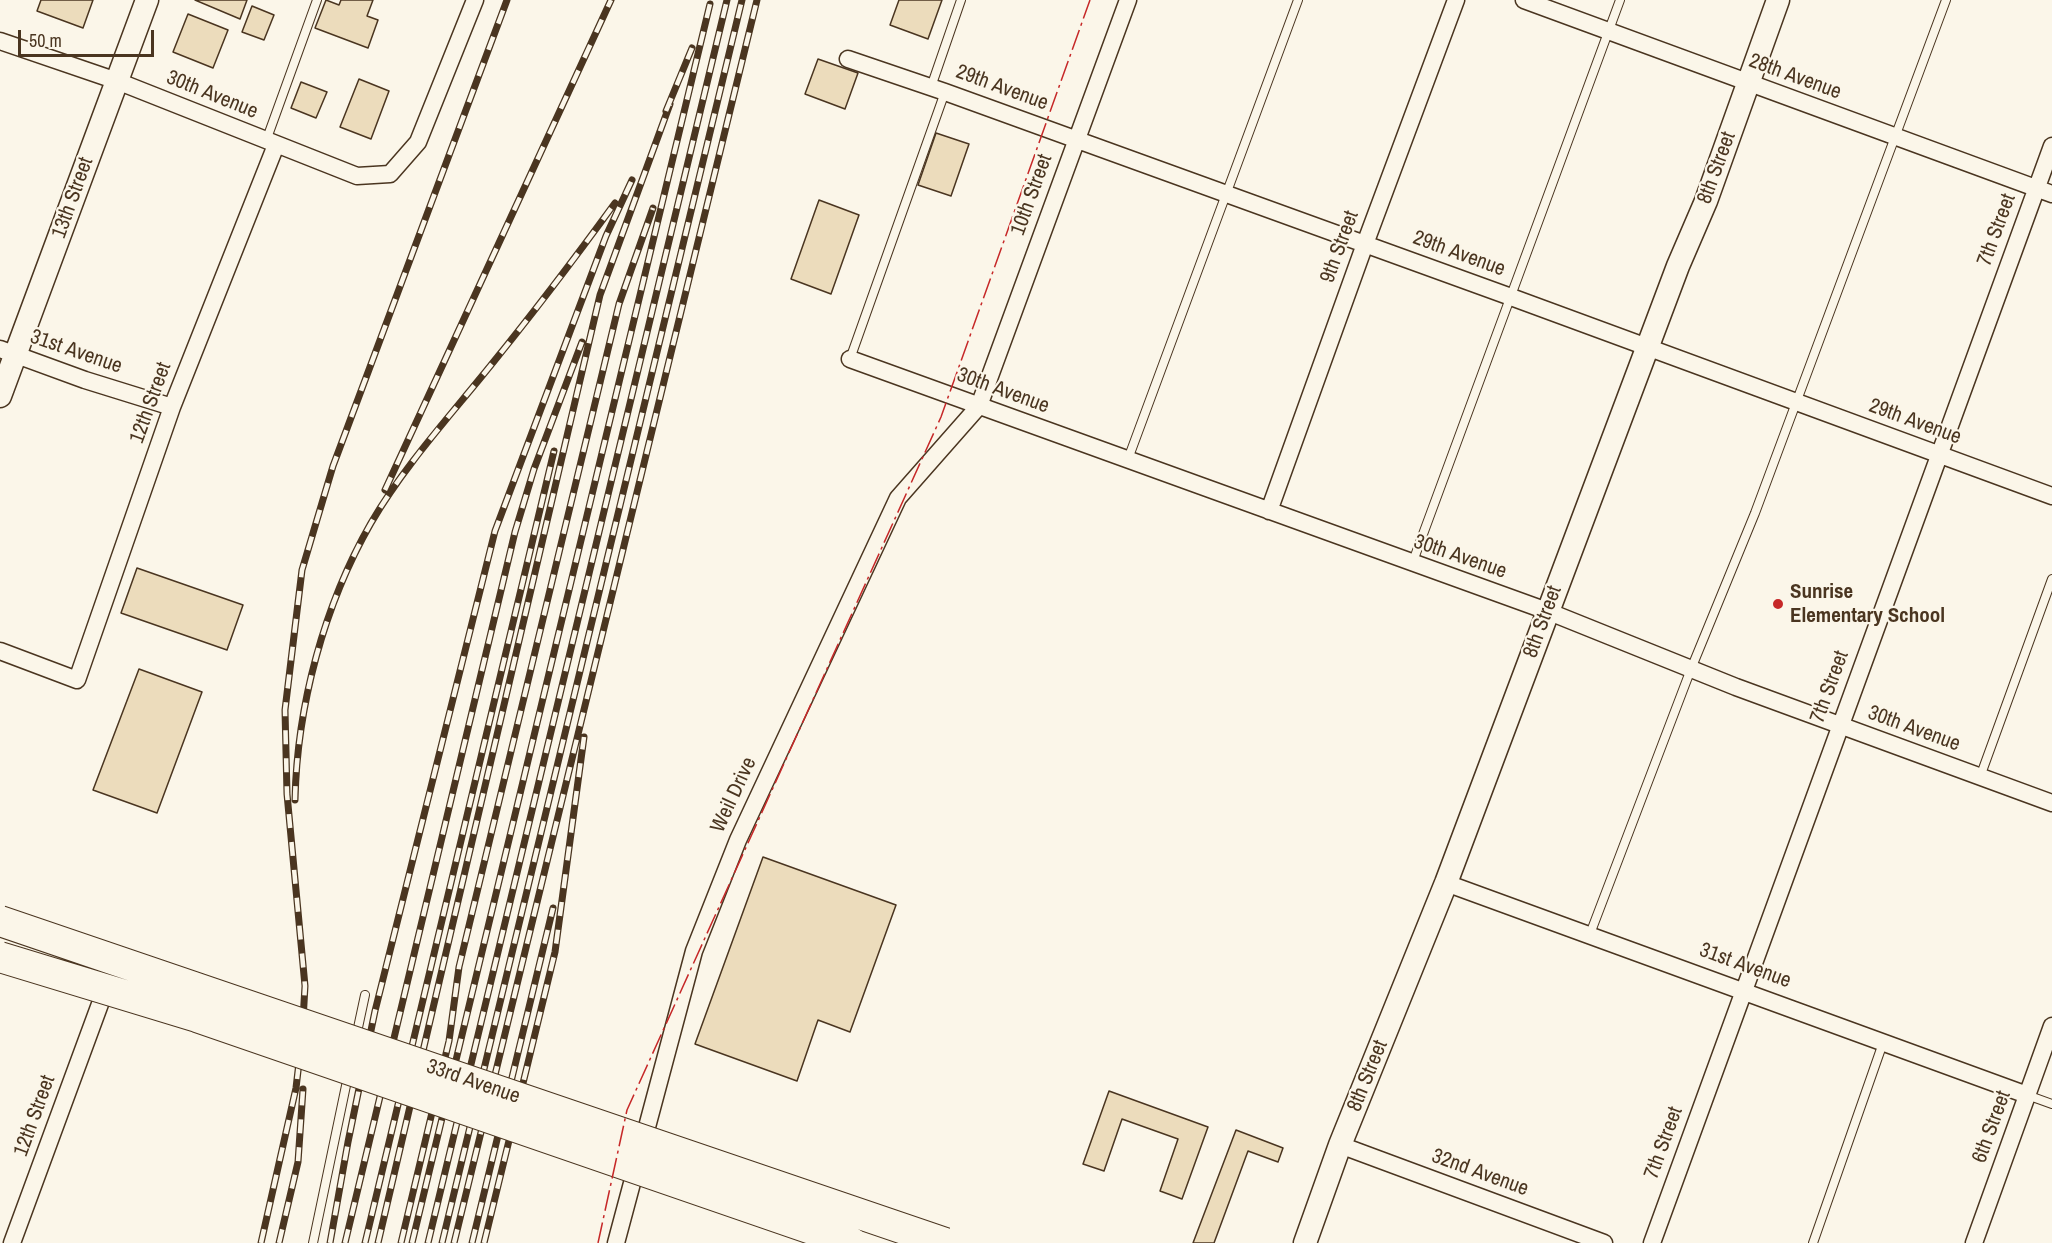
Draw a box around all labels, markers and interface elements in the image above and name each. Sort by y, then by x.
scale bar [21,18,158,56]
text: 50 m [29,28,62,53]
street label: 28th Avenue [1745,49,1845,105]
street label: 29th Avenue [952,60,1052,116]
street label: 30th Avenue [163,65,261,125]
street label: 8th Street [1692,129,1742,207]
street label: 10th Street [1006,151,1058,239]
street label: 13th Street [47,154,99,242]
street label: 7th Street [1972,191,2022,269]
street label: 9th Street [1315,208,1365,286]
street label: 29th Avenue [1409,226,1509,282]
street label: 31st Avenue [27,325,125,379]
street label: 12th Street [125,359,177,447]
street label: 30th Avenue [953,363,1053,419]
street label: 29th Avenue [1865,394,1965,450]
street label: 30th Avenue [1410,529,1510,585]
place label: Sunrise Elementary School [1790,579,1945,629]
street label: 8th Street [1518,583,1568,661]
marker: Sunrise Elementary School [1771,597,1785,611]
street label: 7th Street [1805,648,1855,726]
street label: 30th Avenue [1864,701,1964,757]
street label: Weil Drive [706,753,762,837]
street label: 31st Avenue [1696,938,1794,994]
street label: 8th Street [1342,1037,1394,1115]
street label: 33rd Avenue [423,1054,523,1110]
street label: 12th Street [9,1072,61,1160]
street label: 6th Street [1967,1088,2017,1166]
street label: 7th Street [1639,1104,1689,1182]
street label: 32nd Avenue [1428,1144,1532,1202]

